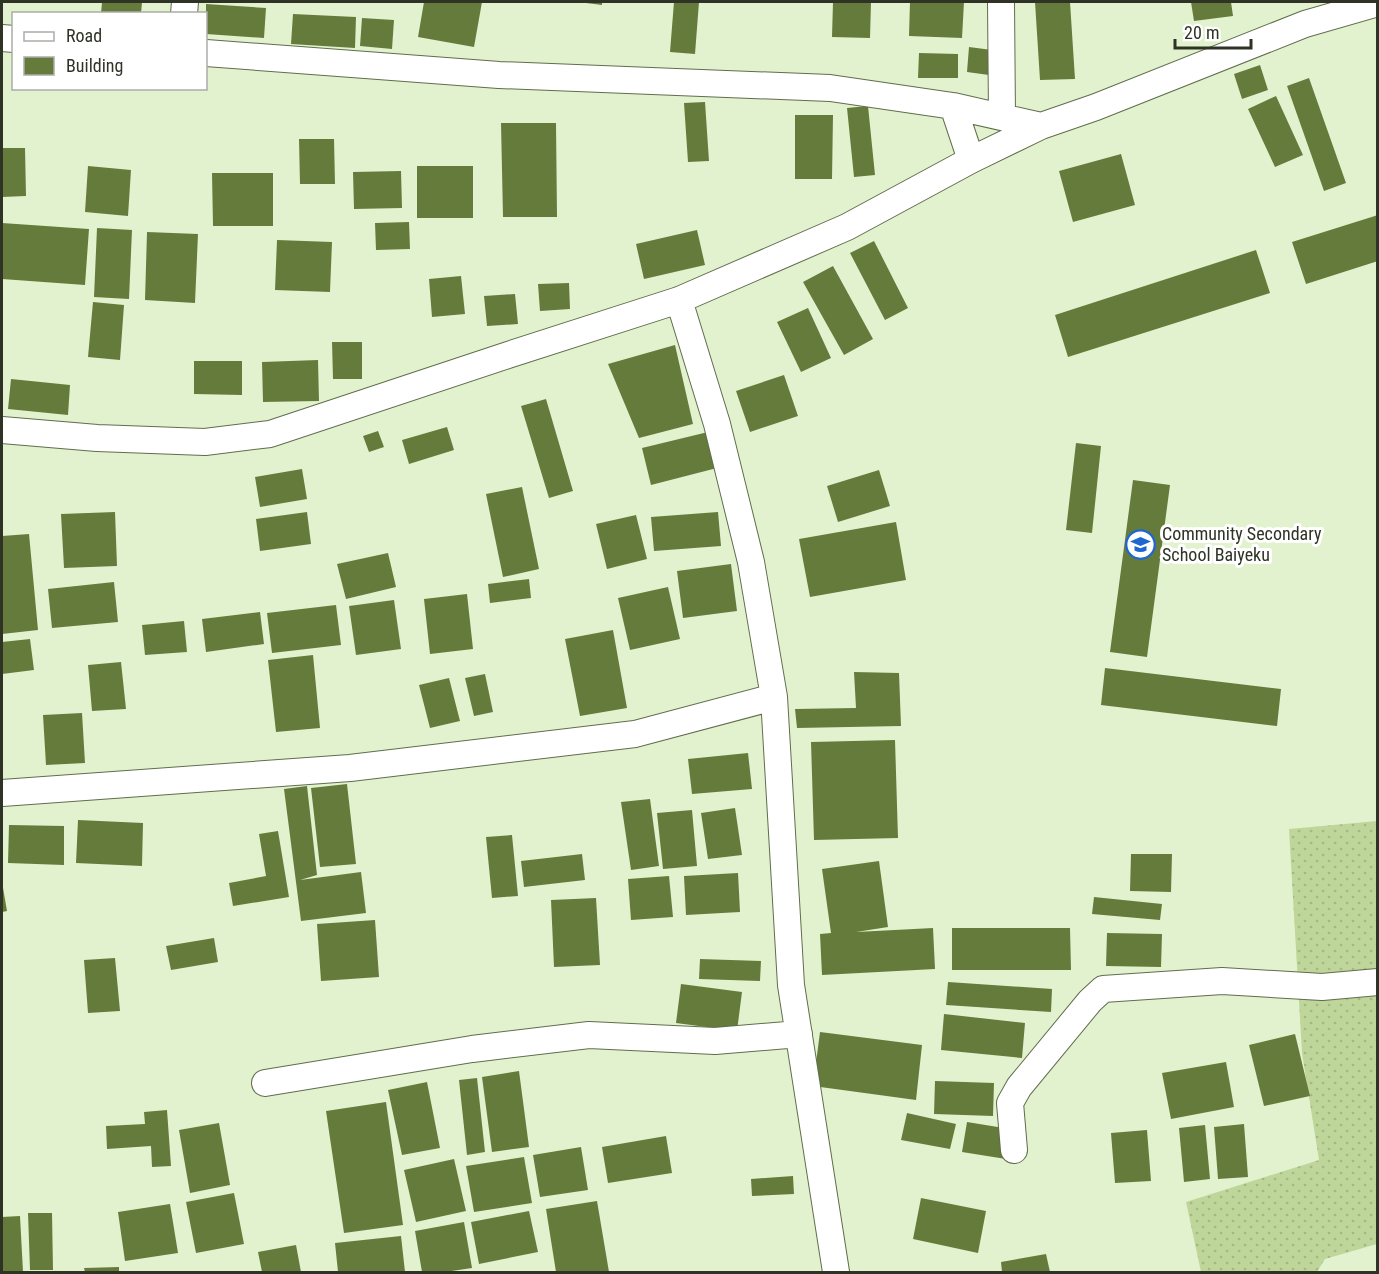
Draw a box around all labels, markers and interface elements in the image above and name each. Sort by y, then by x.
legend [12,12,207,90]
scale bar [1175,12,1252,50]
text: 20 m [1184,22,1219,43]
text: Road [66,25,102,46]
text: Building [66,55,123,76]
place label: Community Secondary School Baiyeku [1162,523,1322,565]
school or university icon: Community Secondary School Baiyeku [1125,528,1157,560]

